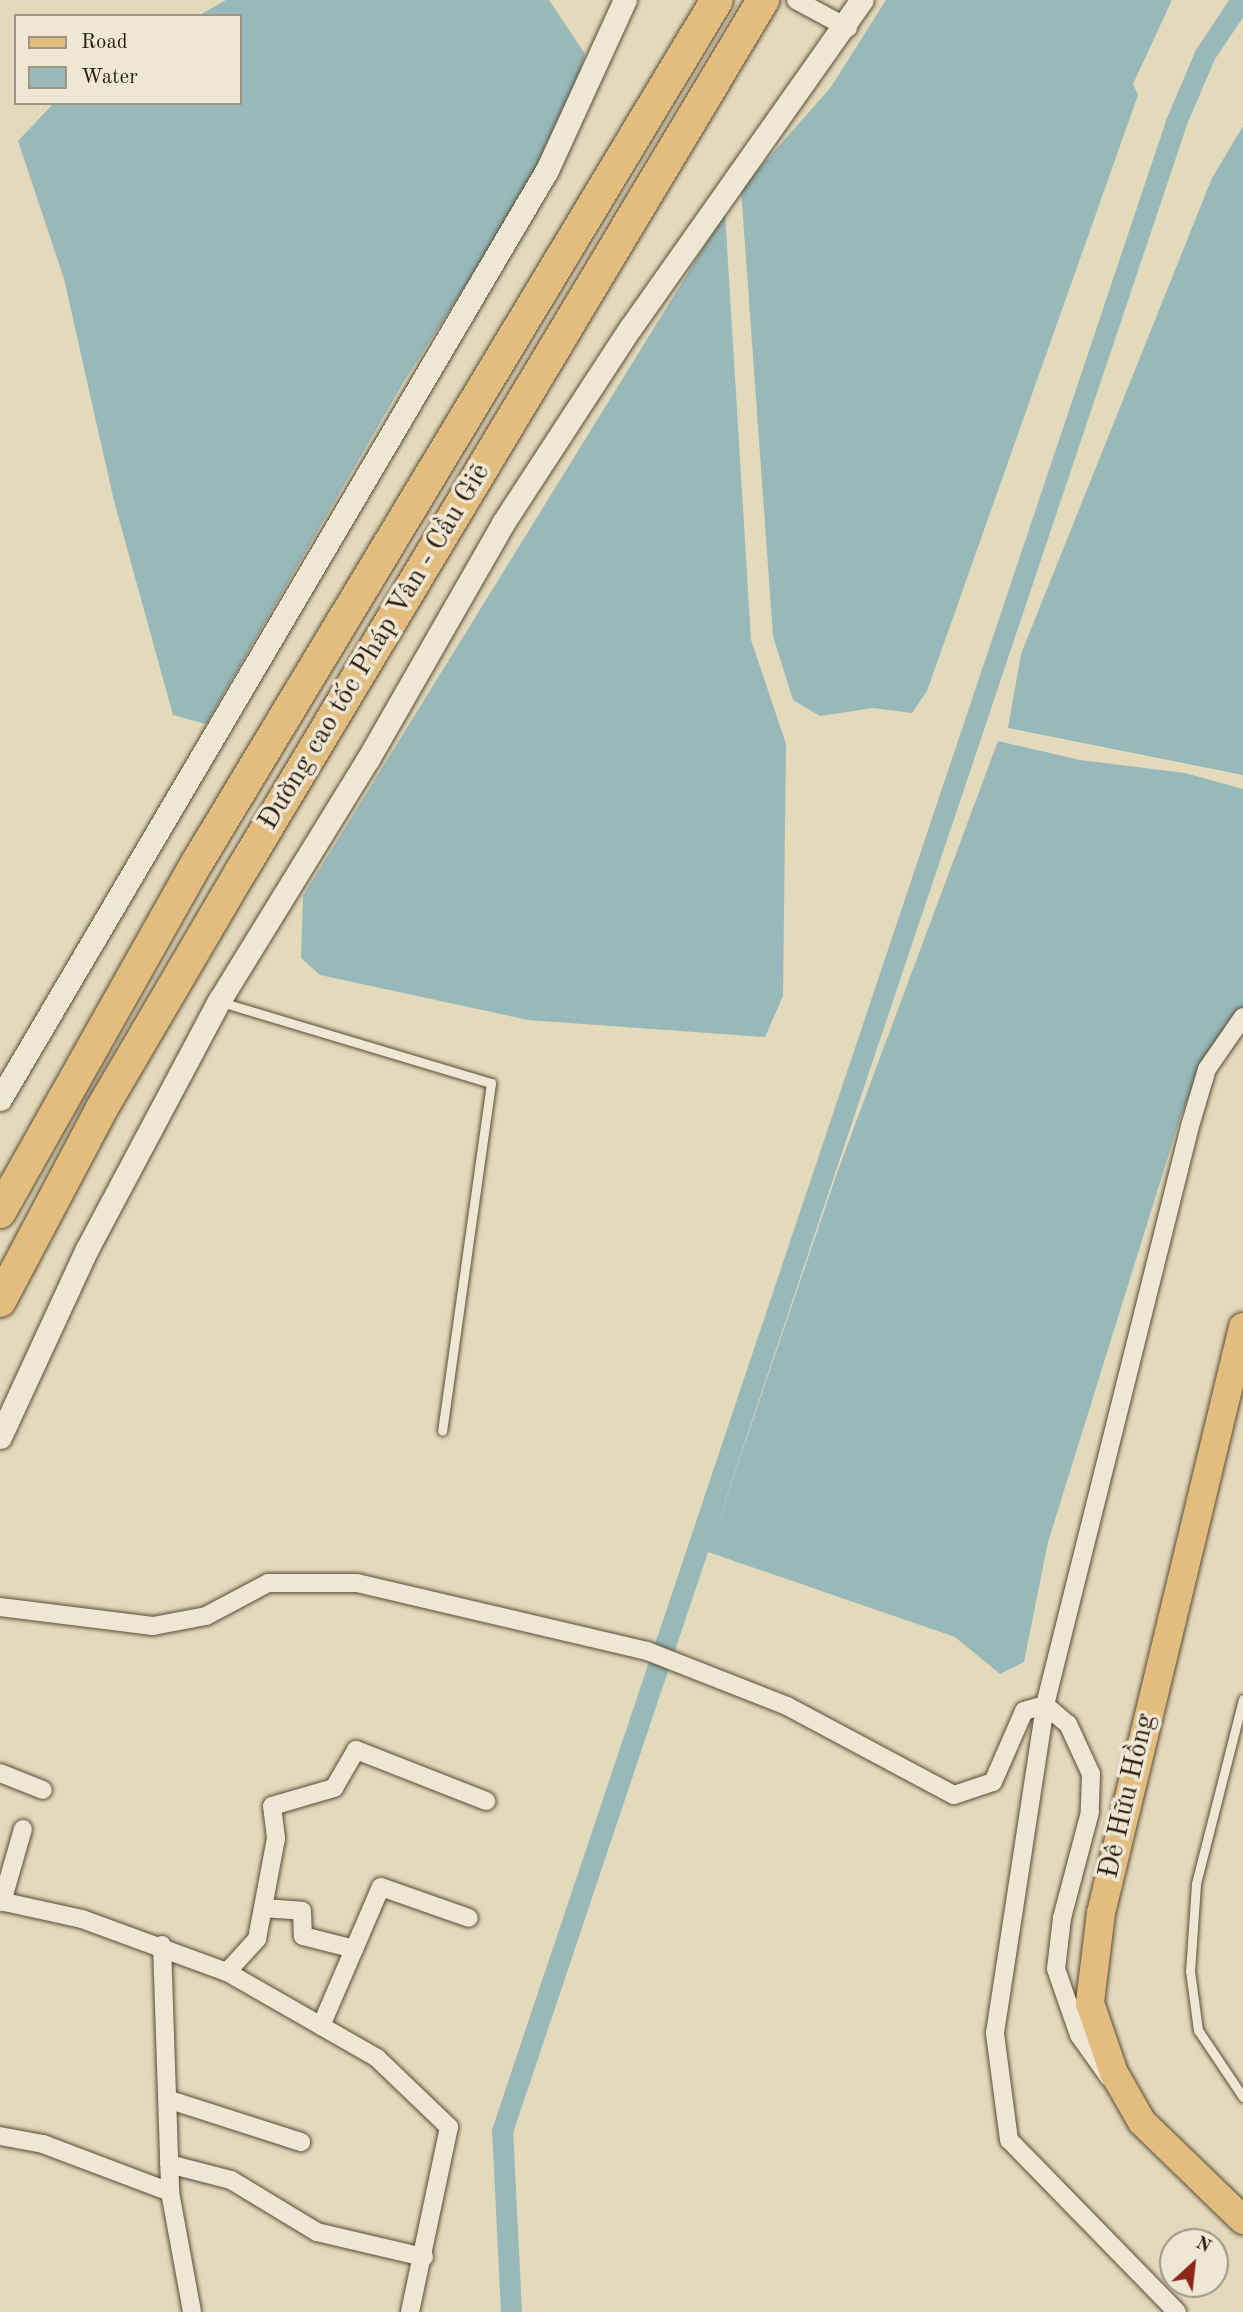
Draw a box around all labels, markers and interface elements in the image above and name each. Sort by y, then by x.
legend [14,14,242,105]
text: Road [81,32,128,53]
text: Water [81,67,138,88]
street label: Đường cao tốc Pháp Vân - Cầu Giẽ [252,458,498,836]
street label: Đê Hữu Hồng [1093,1710,1163,1882]
north arrow [1159,2228,1229,2298]
text: N [1192,2234,1214,2257]

